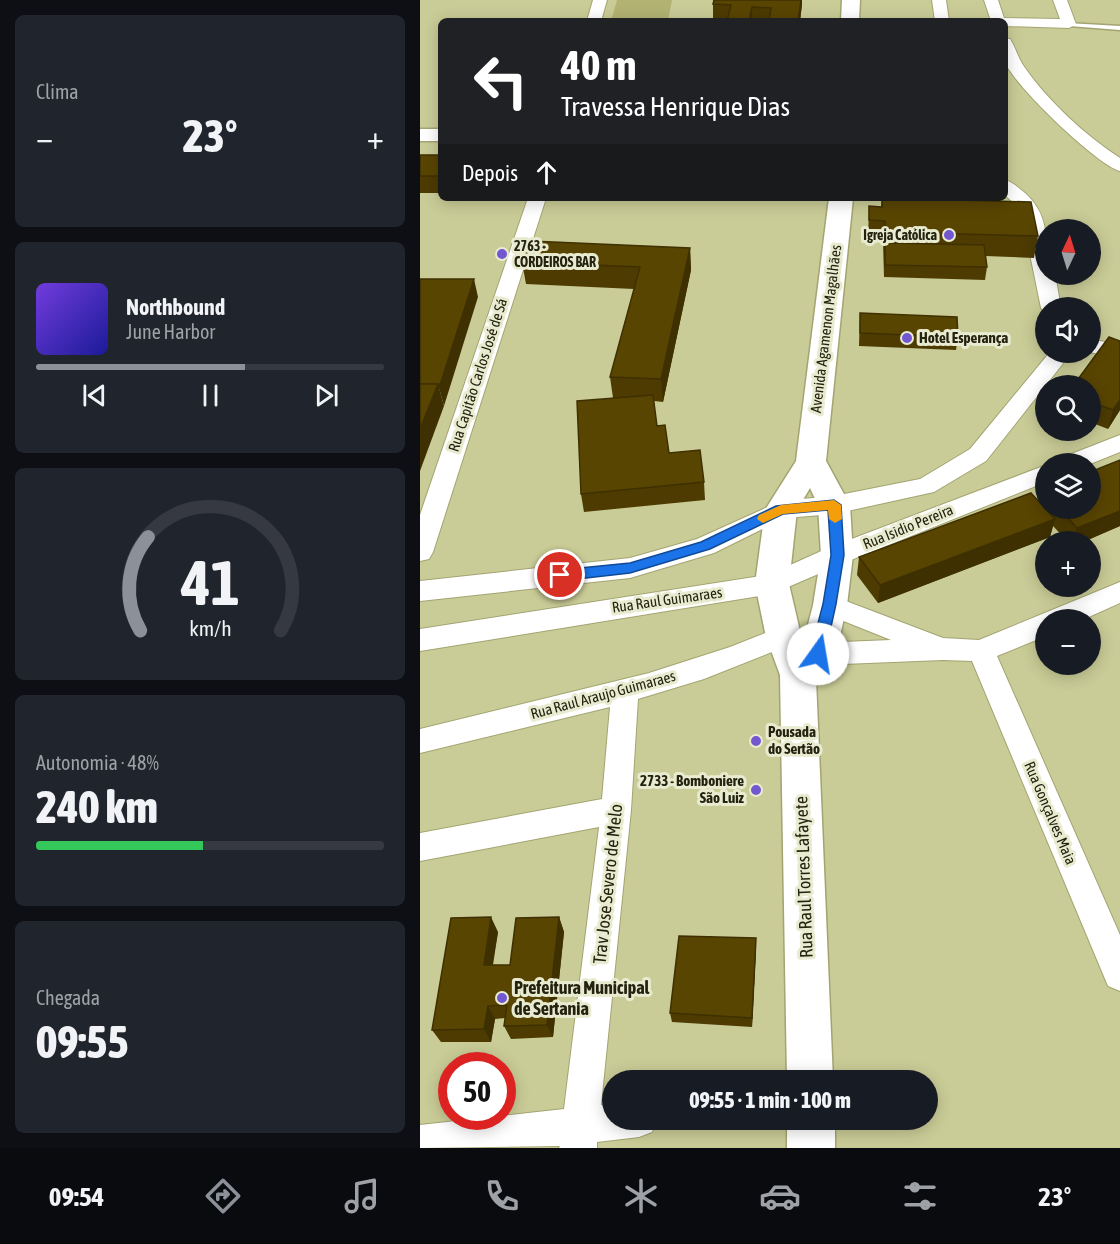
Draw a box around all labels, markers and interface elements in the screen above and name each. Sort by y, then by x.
text: 40 m [561,41,636,89]
icon: left [462,42,540,120]
text: Clima [36,80,79,103]
text: Travessa Henrique Dias [561,91,790,122]
text: 23° [183,110,237,162]
text: − [36,118,53,156]
text: + [367,118,384,156]
icon: ahead [530,156,563,189]
text: Depois [462,160,518,186]
north arrow [1035,219,1101,285]
map controls [1035,219,1101,675]
place label: Igreja Católica [863,227,937,243]
marker: Igreja Católica [942,228,956,242]
place label: 2763 - CORDEIROS BAR [514,238,596,270]
street label: Avenida Agamenon Magalhães [807,244,844,414]
marker: 2763 - CORDEIROS BAR [495,247,509,261]
text: Northbound [126,294,225,320]
street label: Rua Capitão Carlos José de Sá [445,296,510,454]
button: sound [1035,297,1101,363]
text: June Harbor [126,320,215,343]
place label: Hotel Esperança [919,329,1008,346]
marker: Hotel Esperança [900,331,914,345]
button: search [1035,375,1101,441]
icon: previous [78,379,111,412]
icon: pause [194,379,227,412]
icon: next [310,379,343,412]
button: layers [1035,453,1101,519]
street label: Rua Isidio Pereira [860,501,955,552]
button: + [1035,531,1101,597]
text: 41 [180,547,239,618]
pin [534,549,585,600]
icon: arrive [543,558,576,591]
street label: Rua Raul Guimaraes [611,583,723,616]
button: − [1035,609,1101,675]
text: km/h [189,616,231,641]
position arrow [786,622,850,686]
street label: Rua Raul Araujo Guimaraes [529,667,677,722]
place label: Pousada do Sertão [768,723,820,757]
marker: Pousada do Sertão [749,734,763,748]
text: Autonomia · 48% [36,751,159,774]
street label: Rua Gonçalves Maia [1021,759,1080,867]
place label: 2733 - Bomboniere São Luiz [640,772,745,806]
text: 240 km [36,781,158,833]
marker: 2733 - Bomboniere São Luiz [749,783,763,797]
street label: Rua Raul Torres Lafayete [790,796,817,958]
street label: Trav Jose Severo de Melo [589,803,626,965]
place label: Prefeitura Municipal de Sertania [514,977,650,1019]
text: Chegada [36,986,100,1009]
marker: Prefeitura Municipal de Sertania [495,991,509,1005]
text: 09:55 [36,1016,129,1068]
speed limit sign: 50 [438,1052,516,1130]
text: 09:55 · 1 min · 100 m [689,1087,851,1113]
icon: directions [202,1175,244,1217]
icon: music [341,1175,383,1217]
icon: phone [481,1175,523,1217]
icon: climate [620,1175,662,1217]
icon: car [759,1175,801,1217]
icon: filters [899,1175,941,1217]
text: 09:54 [49,1181,104,1212]
text: 23° [1038,1181,1071,1212]

